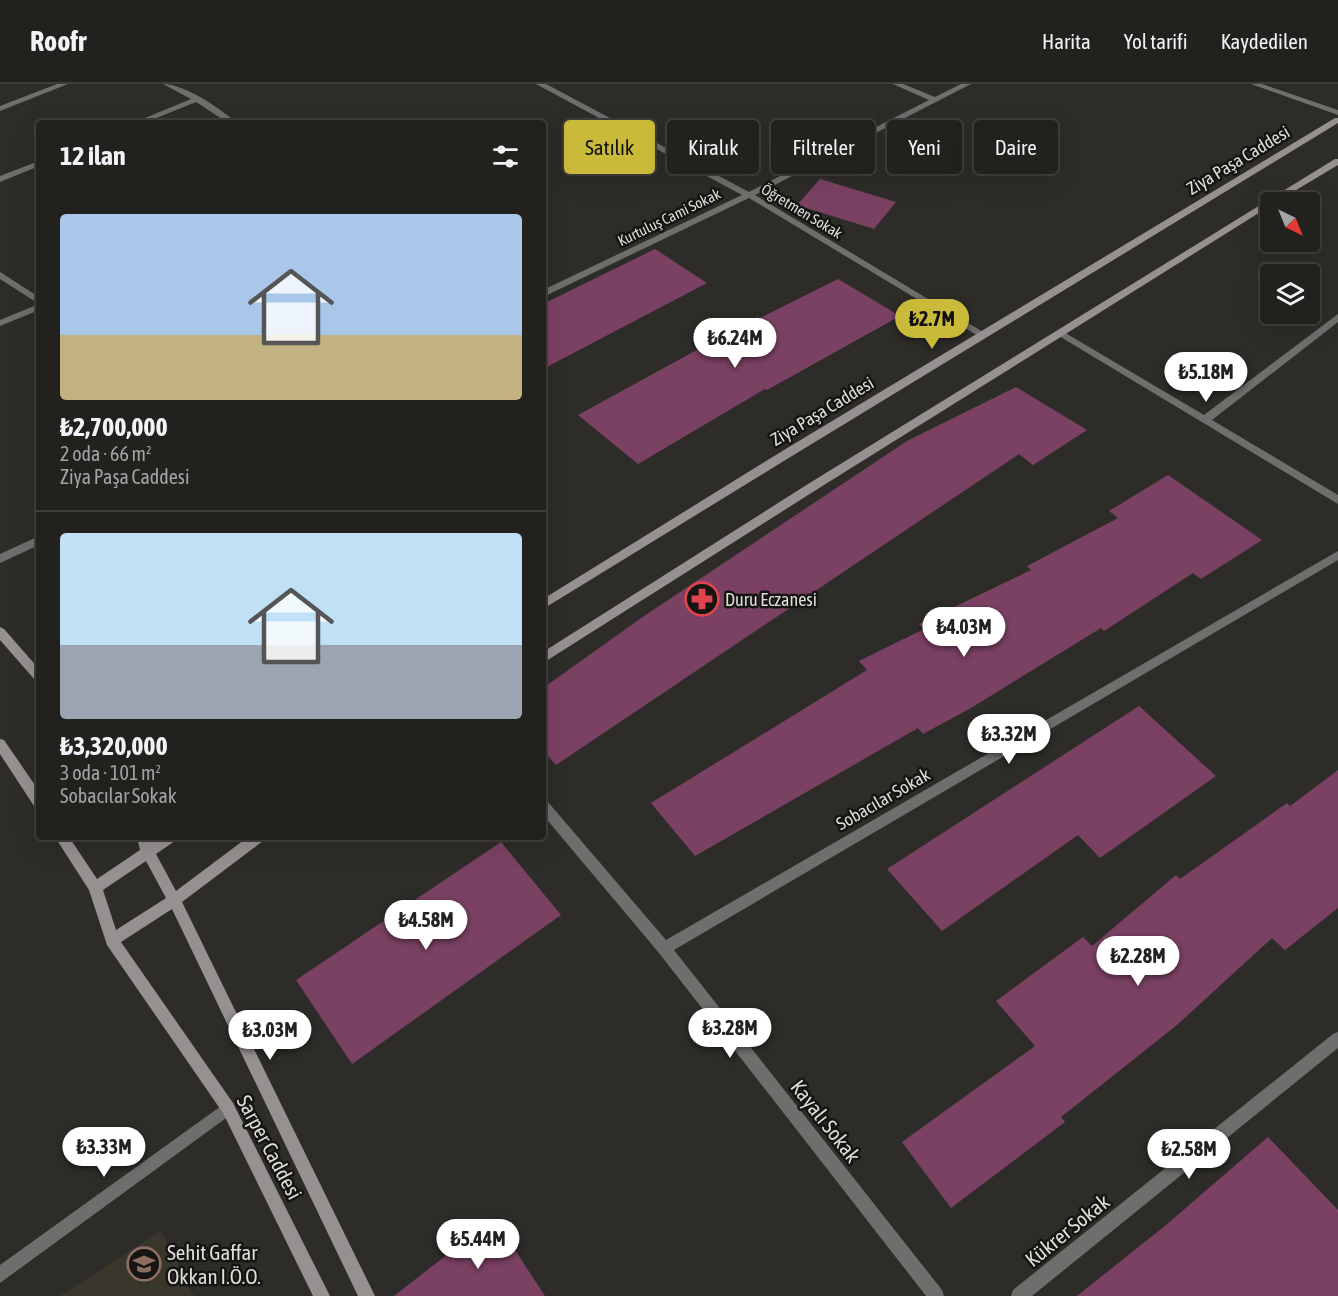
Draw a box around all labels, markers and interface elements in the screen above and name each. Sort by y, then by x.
text: Roofr [30,25,86,57]
text: Harita [1042,29,1091,53]
text: Yol tarifi [1124,29,1188,53]
text: Kaydedilen [1221,29,1308,53]
chip: Satılık [564,120,655,174]
chip: Kiralık [667,120,759,174]
chip: Filtreler [771,120,875,174]
chip: Yeni [887,120,962,174]
chip: Daire [974,120,1058,174]
street label: Ziya Paşa Caddesi [1183,121,1293,199]
icon: filters [489,140,522,173]
text: 12 ilan [60,141,126,171]
street label: Öğretmen Sokak [759,180,846,242]
street label: Kurtuluş Cami Sokak [615,185,724,249]
north arrow [1260,192,1320,252]
map controls [1260,192,1320,324]
icon: home [237,253,345,361]
button: layers [1260,264,1320,324]
pin: ₺2.7M [890,299,974,350]
text: ₺2.7M [909,307,955,330]
pin: ₺6.24M [686,318,784,369]
text: ₺6.24M [707,326,763,349]
pin: ₺5.18M [1157,352,1255,403]
text: ₺5.18M [1178,360,1234,383]
street label: Ziya Paşa Caddesi [767,372,877,450]
text: ₺2,700,000 [60,412,168,442]
text: 2 oda · 66 m² [60,442,152,465]
text: Ziya Paşa Caddesi [60,465,189,488]
icon: home [237,572,345,680]
pharmacy icon: Duru Eczanesi [684,581,720,617]
place label: Duru Eczanesi [725,589,817,610]
pin: ₺4.03M [915,607,1013,658]
text: ₺4.03M [936,615,992,638]
pin: ₺3.32M [960,714,1058,765]
text: ₺3.32M [981,722,1037,745]
text: ₺3,320,000 [60,731,168,761]
text: 3 oda · 101 m² [60,761,161,784]
street label: Sobacılar Sokak [832,764,934,834]
text: Sobacılar Sokak [60,784,177,807]
pin: ₺4.58M [377,900,475,951]
text: ₺4.58M [398,908,454,931]
pin: ₺2.28M [1089,936,1187,987]
text: ₺2.28M [1110,944,1166,967]
pin: ₺3.28M [681,1008,779,1059]
pin: ₺3.03M [221,1010,319,1061]
text: ₺3.28M [702,1016,758,1039]
text: ₺3.03M [242,1018,298,1041]
street label: Kayalı Sokak [786,1075,866,1167]
street label: Sarper Caddesi [233,1091,307,1203]
pin: ₺3.33M [55,1127,153,1178]
pin: ₺2.58M [1140,1129,1238,1180]
text: ₺3.33M [76,1135,132,1158]
text: ₺2.58M [1161,1137,1217,1160]
street label: Kükrer Sokak [1020,1189,1114,1271]
pin: ₺5.44M [429,1219,527,1270]
text: ₺5.44M [450,1227,506,1250]
place label: Sehit Gaffar Okkan I.Ö.O. [167,1240,261,1288]
school or university icon: Sehit Gaffar Okkan I.Ö.O. [126,1246,162,1282]

